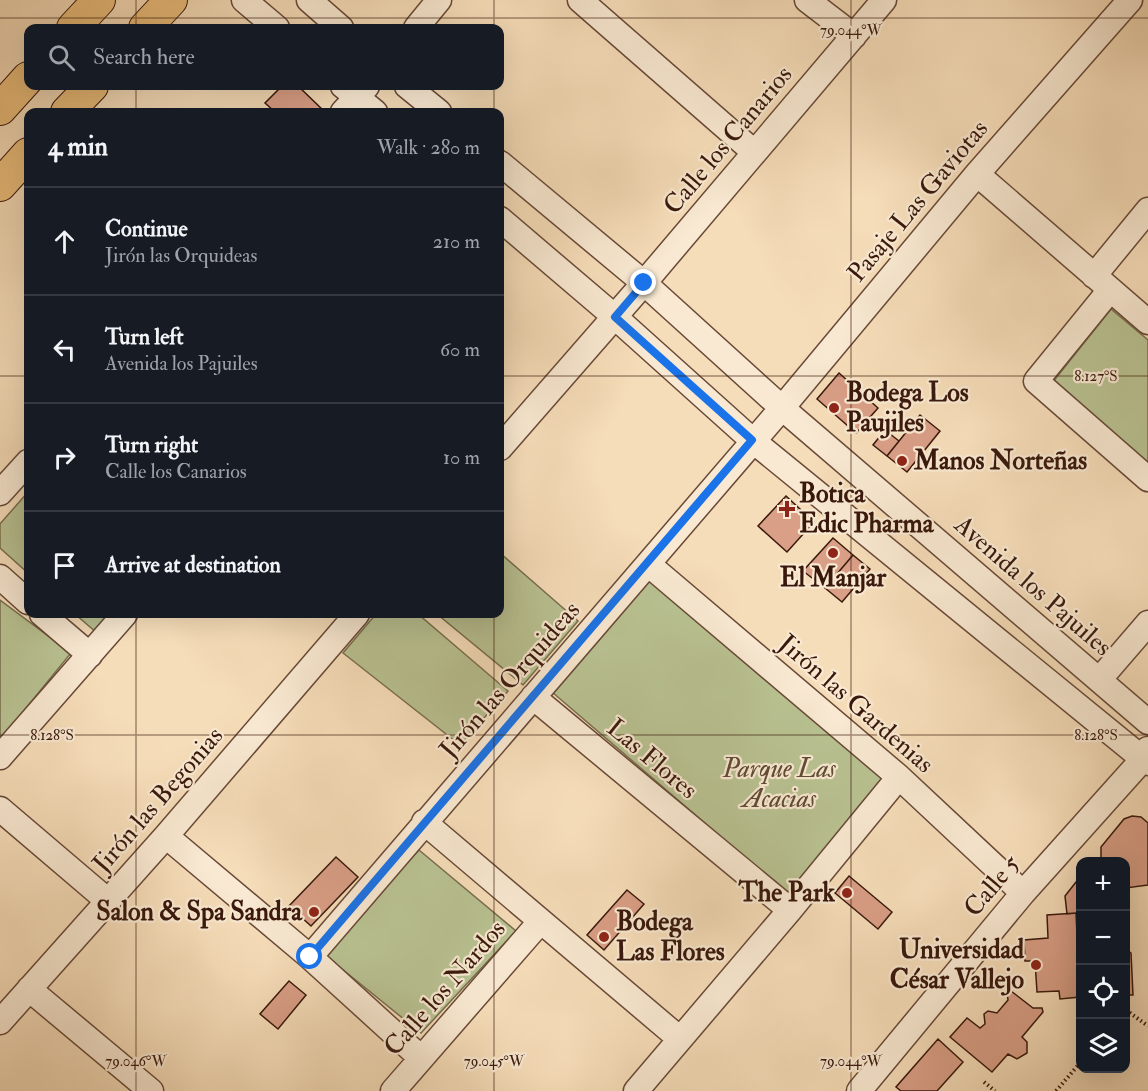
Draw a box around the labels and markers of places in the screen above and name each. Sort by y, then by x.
place label: Bodega Los Paujiles [846,377,969,439]
marker: Bodega Los Paujiles [827,401,841,415]
place label: Manos Norteñas [913,445,1087,477]
marker: Manos Norteñas [895,454,909,468]
place label: Botica Edic Pharma [799,478,935,540]
marker: Botica Edic Pharma [780,502,794,516]
marker: El Manjar [826,546,840,560]
place label: El Manjar [780,562,886,594]
place label: The Park [737,877,836,909]
marker: The Park [840,886,854,900]
place label: Salon & Spa Sandra [96,896,303,929]
marker: Salon & Spa Sandra [307,905,321,919]
place label: Bodega Las Flores [616,906,725,968]
marker: Bodega Las Flores [597,930,611,944]
place label: Universidad César Vallejo [890,934,1024,996]
marker: Universidad César Vallejo [1029,958,1043,972]

